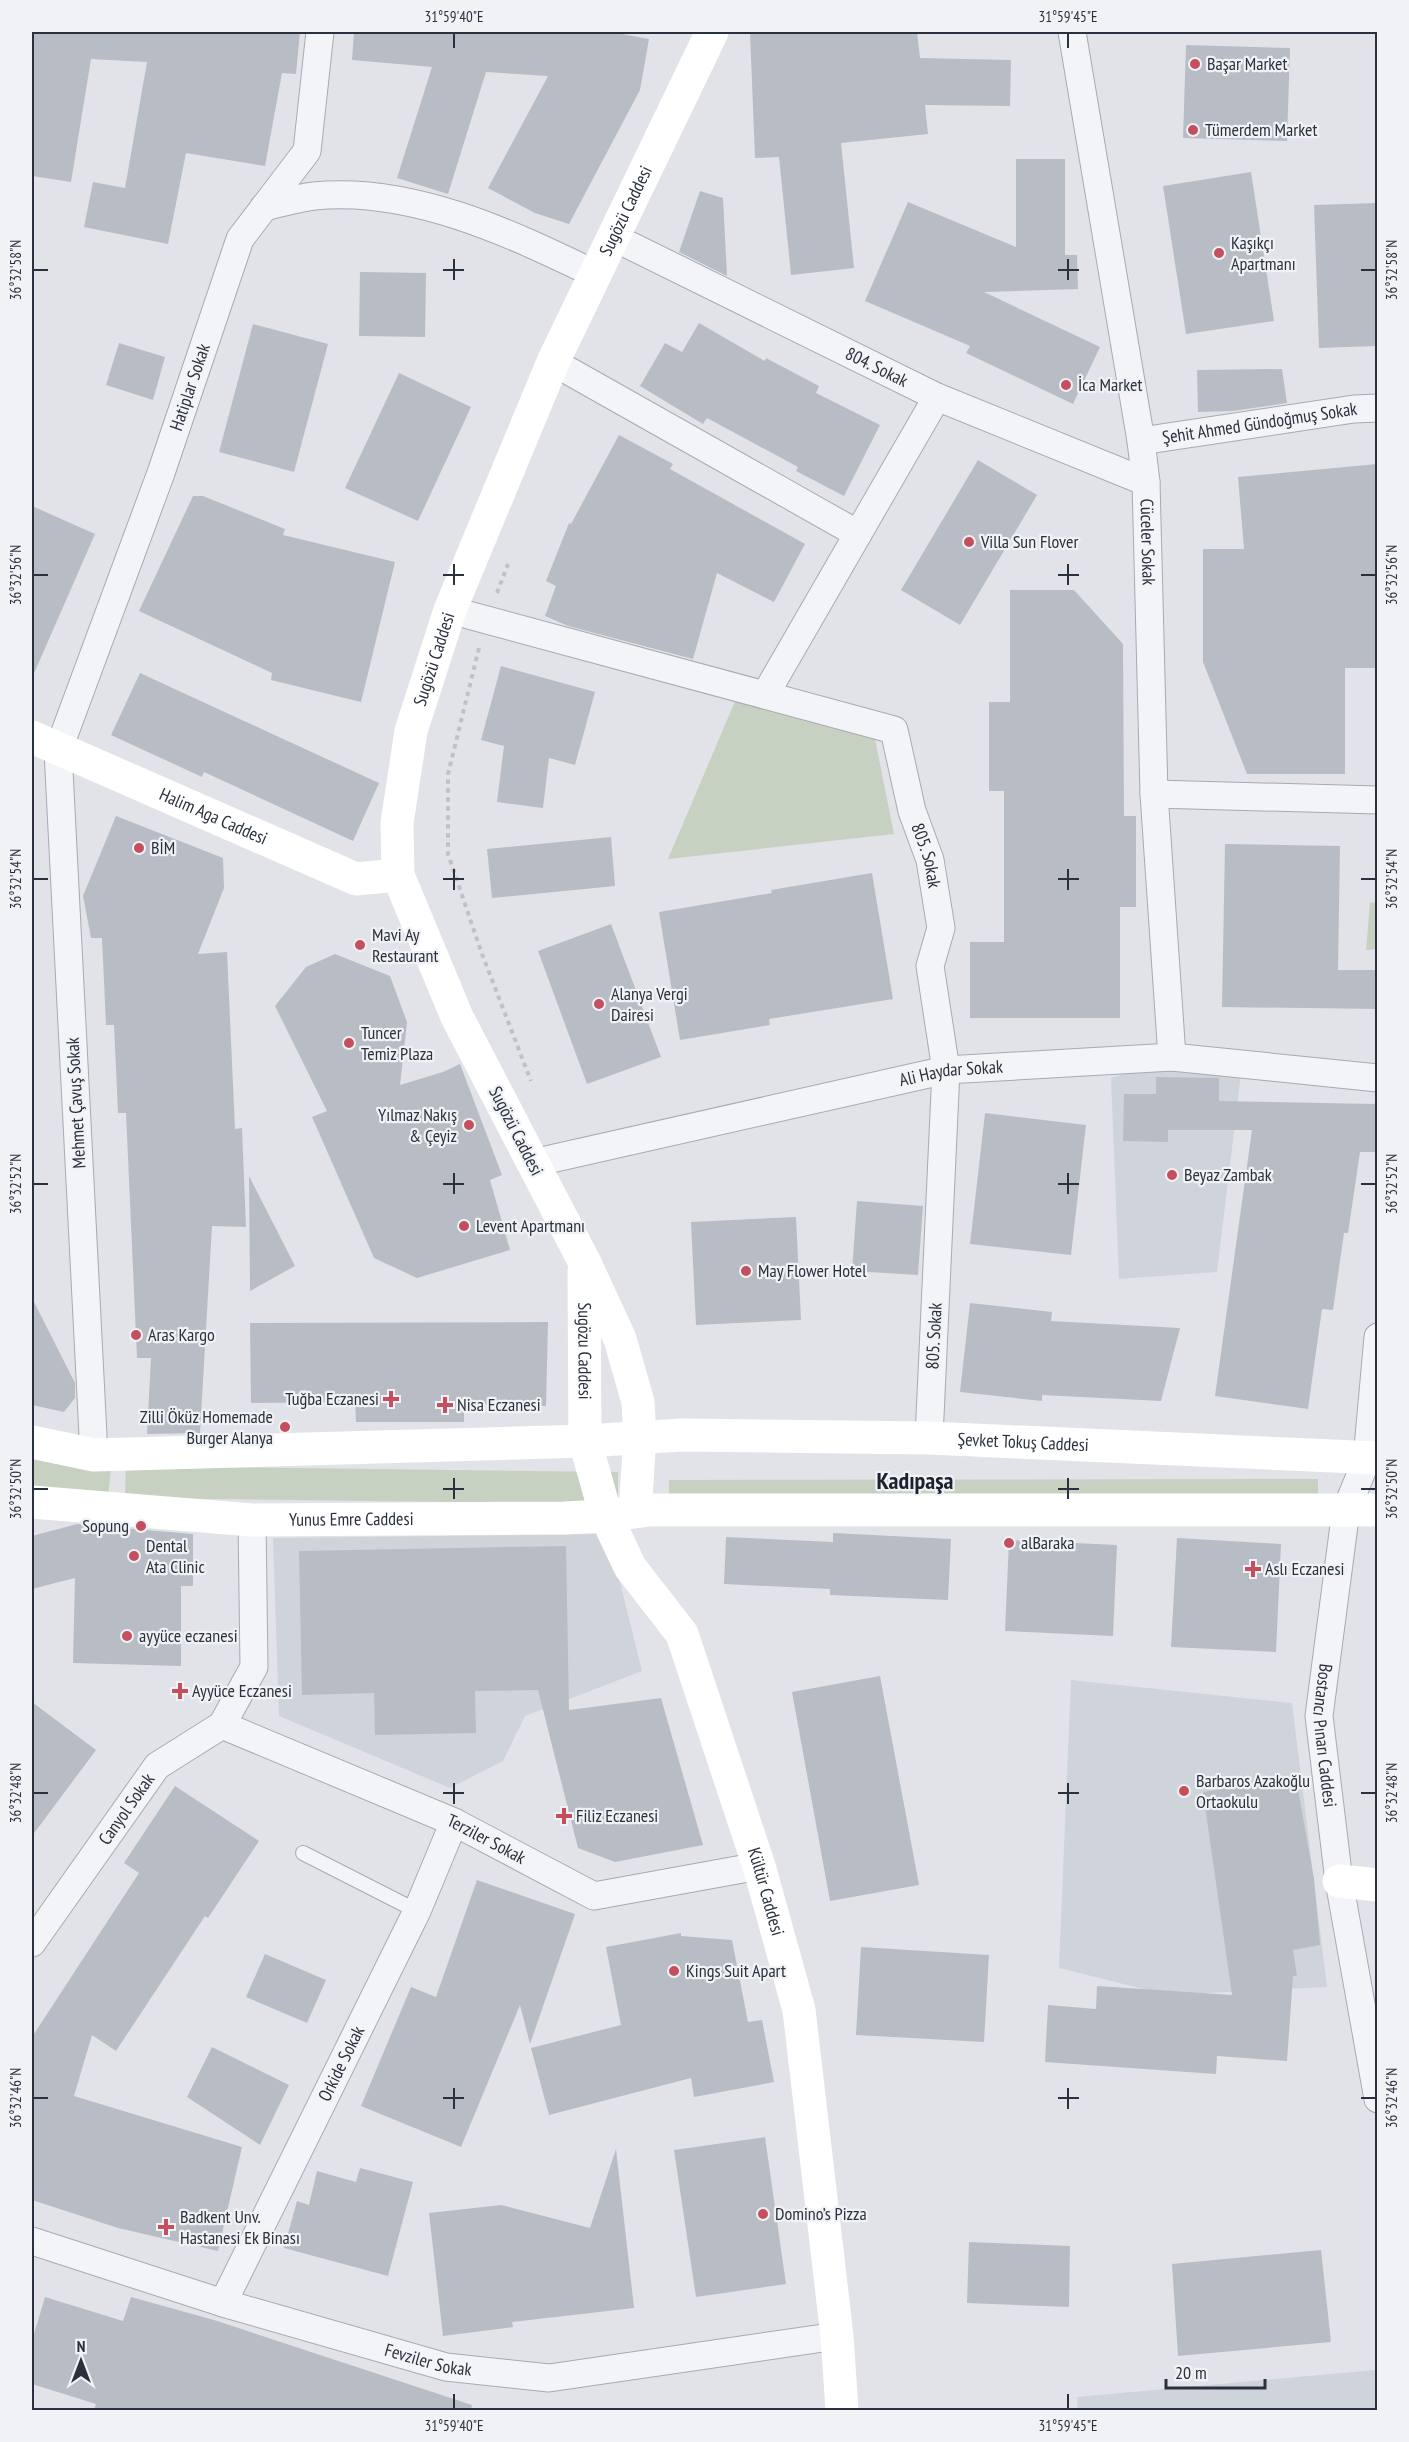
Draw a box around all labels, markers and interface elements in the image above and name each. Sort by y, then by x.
text: 31°59'40"E [424,7,484,26]
text: 31°59'45"E [1038,7,1098,26]
place label: Başar Market [1207,52,1288,75]
marker: Başar Market [1188,57,1202,71]
place label: Tümerdem Market [1205,118,1317,141]
marker: Tümerdem Market [1186,123,1200,137]
street label: Sugözü Caddesi [594,162,657,259]
place label: Kaşıkçı Apartmanı [1231,231,1296,275]
text: 36°32'58"N [6,240,25,300]
text: 36°32'58"N [1382,240,1401,300]
marker: Kaşıkçı Apartmanı [1212,246,1226,260]
street label: Hatiplar Sokak [164,340,215,433]
street label: 804. Sokak [842,342,912,392]
place label: İca Market [1078,373,1142,396]
marker: İca Market [1059,378,1073,392]
street label: Şehit Ahmed Gündoğmuş Sokak [1161,397,1359,449]
street label: Cüceler Sokak [1135,498,1161,586]
place label: Villa Sun Flover [980,530,1079,553]
marker: Villa Sun Flover [962,535,976,549]
text: 36°32'56"N [6,545,25,605]
text: 36°32'56"N [1382,545,1401,605]
street label: Sugözü Caddesi [408,609,460,709]
street label: Halim Aga Caddesi [156,782,271,850]
street label: 805. Sokak [906,820,946,890]
place label: BİM [151,836,175,859]
marker: BİM [132,841,146,855]
text: 36°32'54"N [6,849,25,909]
text: 36°32'54"N [1382,849,1401,909]
place label: Mavi Ay Restaurant [372,923,438,967]
marker: Mavi Ay Restaurant [353,938,367,952]
place label: Alanya Vergi Dairesi [611,982,688,1026]
marker: Alanya Vergi Dairesi [592,997,606,1011]
place label: Tuncer Temiz Plaza [361,1021,433,1065]
marker: Tuncer Temiz Plaza [342,1036,356,1050]
street label: Mehmet Çavuş Sokak [61,1037,90,1169]
street label: Ali Haydar Sokak [897,1055,1003,1091]
street label: Sugözü Caddesi [484,1082,549,1179]
place label: Yılmaz Nakış & Çeyiz [378,1103,457,1147]
marker: Yılmaz Nakış & Çeyiz [462,1118,476,1132]
text: 36°32'52"N [6,1154,25,1214]
text: 36°32'52"N [1382,1154,1401,1214]
place label: Beyaz Zambak [1184,1163,1272,1186]
marker: Beyaz Zambak [1165,1168,1179,1182]
place label: Levent Apartmanı [476,1214,585,1237]
marker: Levent Apartmanı [457,1219,471,1233]
place label: May Flower Hotel [758,1259,867,1282]
marker: May Flower Hotel [739,1264,753,1278]
street label: Sugözu Caddesi [573,1302,597,1400]
street label: 805. Sokak [920,1302,947,1370]
place label: Aras Kargo [148,1323,215,1346]
marker: Aras Kargo [129,1328,143,1342]
place label: Tuğba Eczanesi [285,1387,379,1410]
marker: Tuğba Eczanesi [384,1392,398,1406]
place label: Nisa Eczanesi [457,1393,541,1416]
marker: Nisa Eczanesi [438,1398,452,1412]
place label: Zilli Öküz Homemade Burger Alanya [140,1405,273,1449]
marker: Zilli Öküz Homemade Burger Alanya [278,1420,292,1434]
street label: Şevket Tokuş Caddesi [957,1427,1089,1456]
text: 36°32'50"N [6,1459,25,1519]
text: 36°32'50"N [1382,1459,1401,1519]
district label: Kadıpaşa [876,1465,954,1496]
street label: Yunus Emre Caddesi [289,1507,414,1531]
place label: Sopung [82,1514,129,1537]
marker: Sopung [134,1519,148,1533]
place label: alBaraka [1021,1531,1074,1554]
place label: Dental Ata Clinic [146,1534,205,1578]
marker: alBaraka [1002,1536,1016,1550]
marker: Dental Ata Clinic [127,1549,141,1563]
place label: Aslı Eczanesi [1265,1557,1344,1580]
marker: Aslı Eczanesi [1246,1562,1260,1576]
place label: ayyüce eczanesi [139,1624,238,1647]
marker: ayyüce eczanesi [120,1629,134,1643]
street label: Bostancı Pınarı Caddesi [1308,1662,1342,1809]
place label: Ayyüce Eczanesi [192,1679,292,1702]
marker: Ayyüce Eczanesi [173,1684,187,1698]
text: 36°32'48"N [6,1763,25,1823]
text: 36°32'48"N [1382,1763,1401,1823]
street label: Canyol Sokak [93,1768,159,1849]
place label: Barbaros Azakoğlu Ortaokulu [1196,1769,1310,1813]
marker: Barbaros Azakoğlu Ortaokulu [1177,1784,1191,1798]
place label: Filiz Eczanesi [576,1804,658,1827]
street label: Terziler Sokak [444,1808,530,1869]
marker: Filiz Eczanesi [557,1809,571,1823]
street label: Kültür Caddesi [743,1844,790,1938]
place label: Kings Suit Apart [686,1959,786,1982]
marker: Kings Suit Apart [667,1964,681,1978]
street label: Orkide Sokak [313,2022,369,2105]
text: 36°32'46"N [6,2068,25,2128]
text: 36°32'46"N [1382,2068,1401,2128]
place label: Domino’s Pizza [775,2202,867,2225]
place label: Badkent Unv. Hastanesi Ek Binası [180,2205,300,2249]
marker: Domino’s Pizza [756,2207,770,2221]
marker: Badkent Unv. Hastanesi Ek Binası [157,2218,175,2236]
north arrow [51,2331,111,2391]
text: N [77,2336,85,2356]
street label: Fevziler Sokak [382,2338,473,2381]
scale bar [1166,2352,1265,2390]
text: 20 m [1175,2361,1207,2384]
text: 31°59'40"E [424,2416,484,2435]
text: 31°59'45"E [1038,2416,1098,2435]

